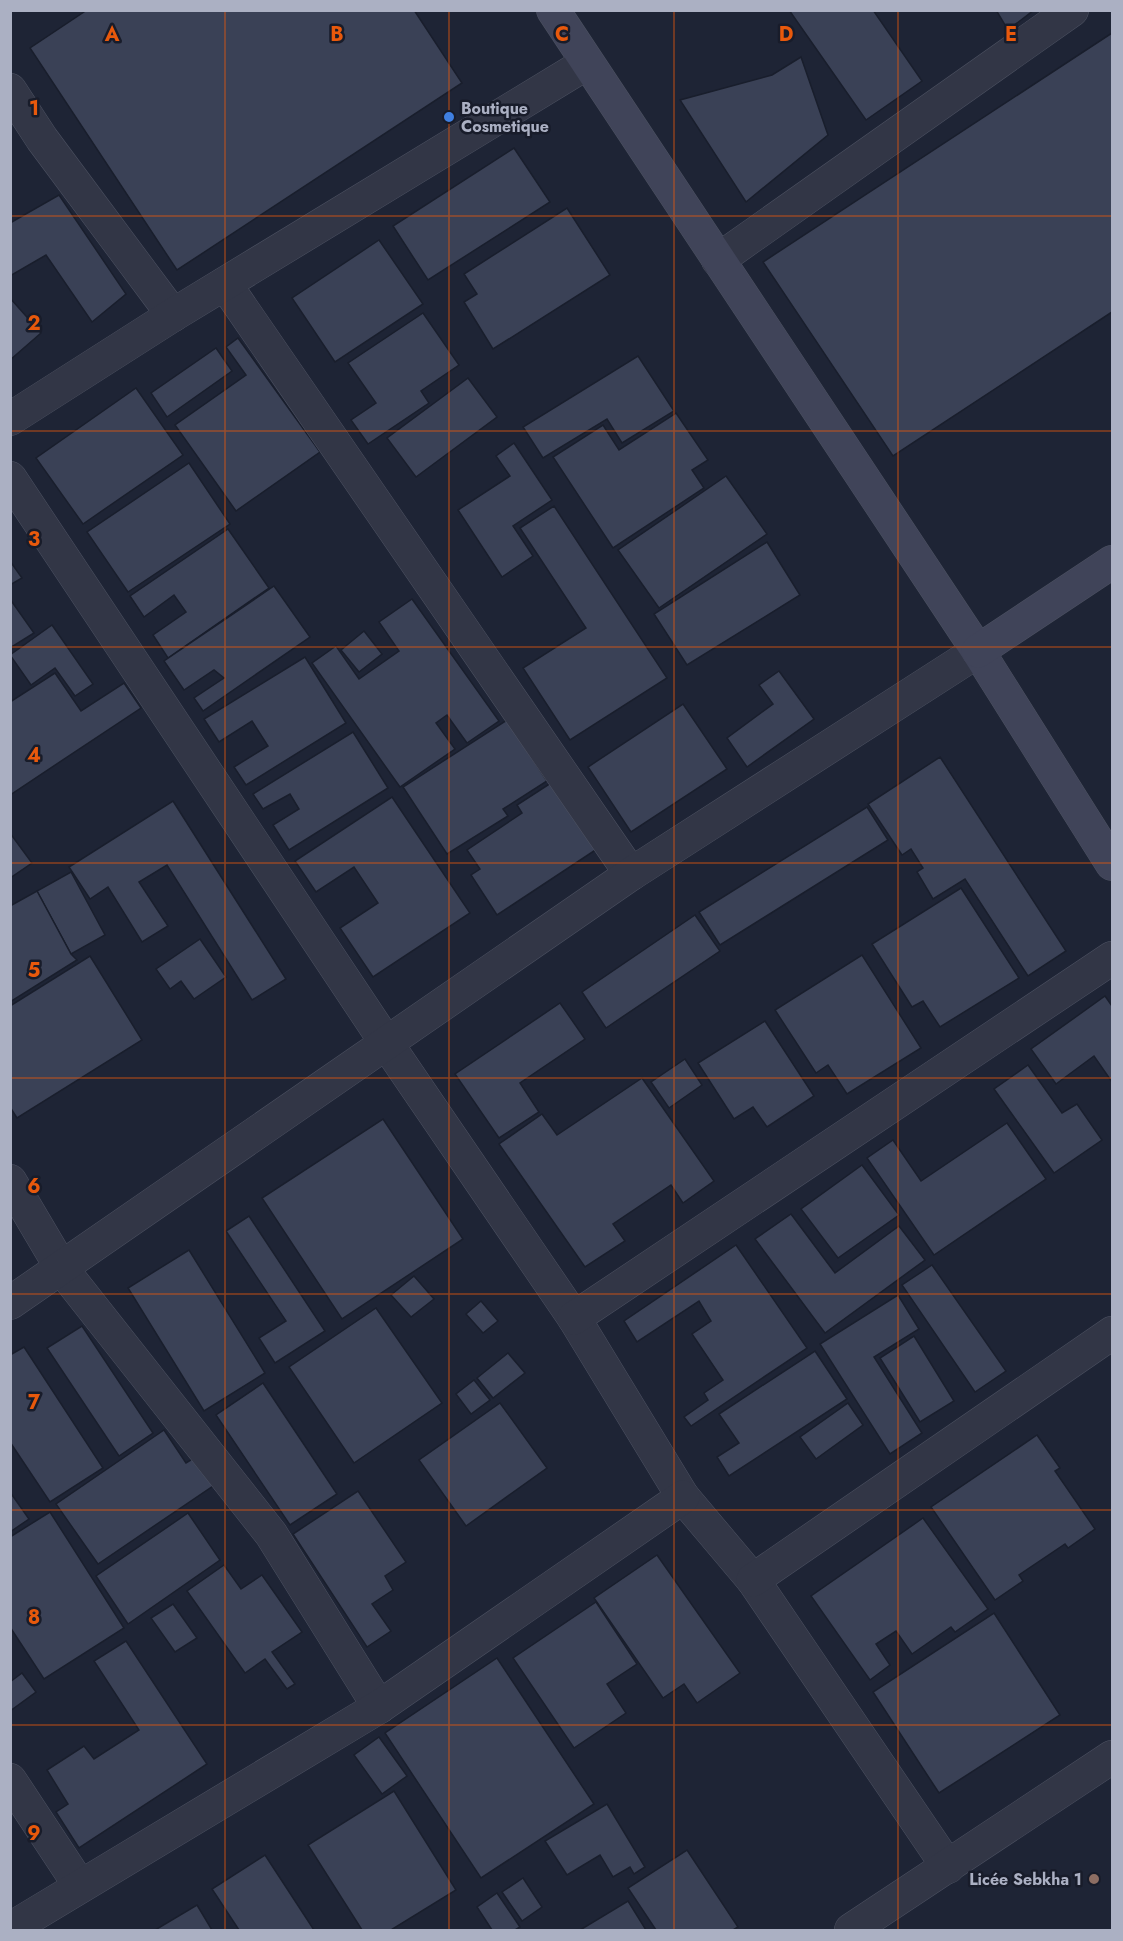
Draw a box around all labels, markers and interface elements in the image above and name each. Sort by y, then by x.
text: A [104,20,120,49]
text: B [330,20,344,49]
text: C [555,20,569,49]
text: D [779,20,793,49]
text: E [1005,20,1017,49]
text: 1 [29,94,39,123]
place label: Boutique Cosmetique [461,97,549,138]
marker: Boutique Cosmetique [442,110,456,124]
text: 2 [27,309,41,338]
text: 3 [28,525,40,554]
text: 4 [27,741,41,770]
text: 5 [28,956,41,985]
text: 6 [27,1172,41,1201]
text: 7 [28,1388,41,1417]
text: 8 [28,1603,40,1632]
text: 9 [27,1819,41,1848]
place label: Licée Sebkha 1 [969,1868,1082,1891]
marker: Licée Sebkha 1 [1087,1872,1101,1886]

